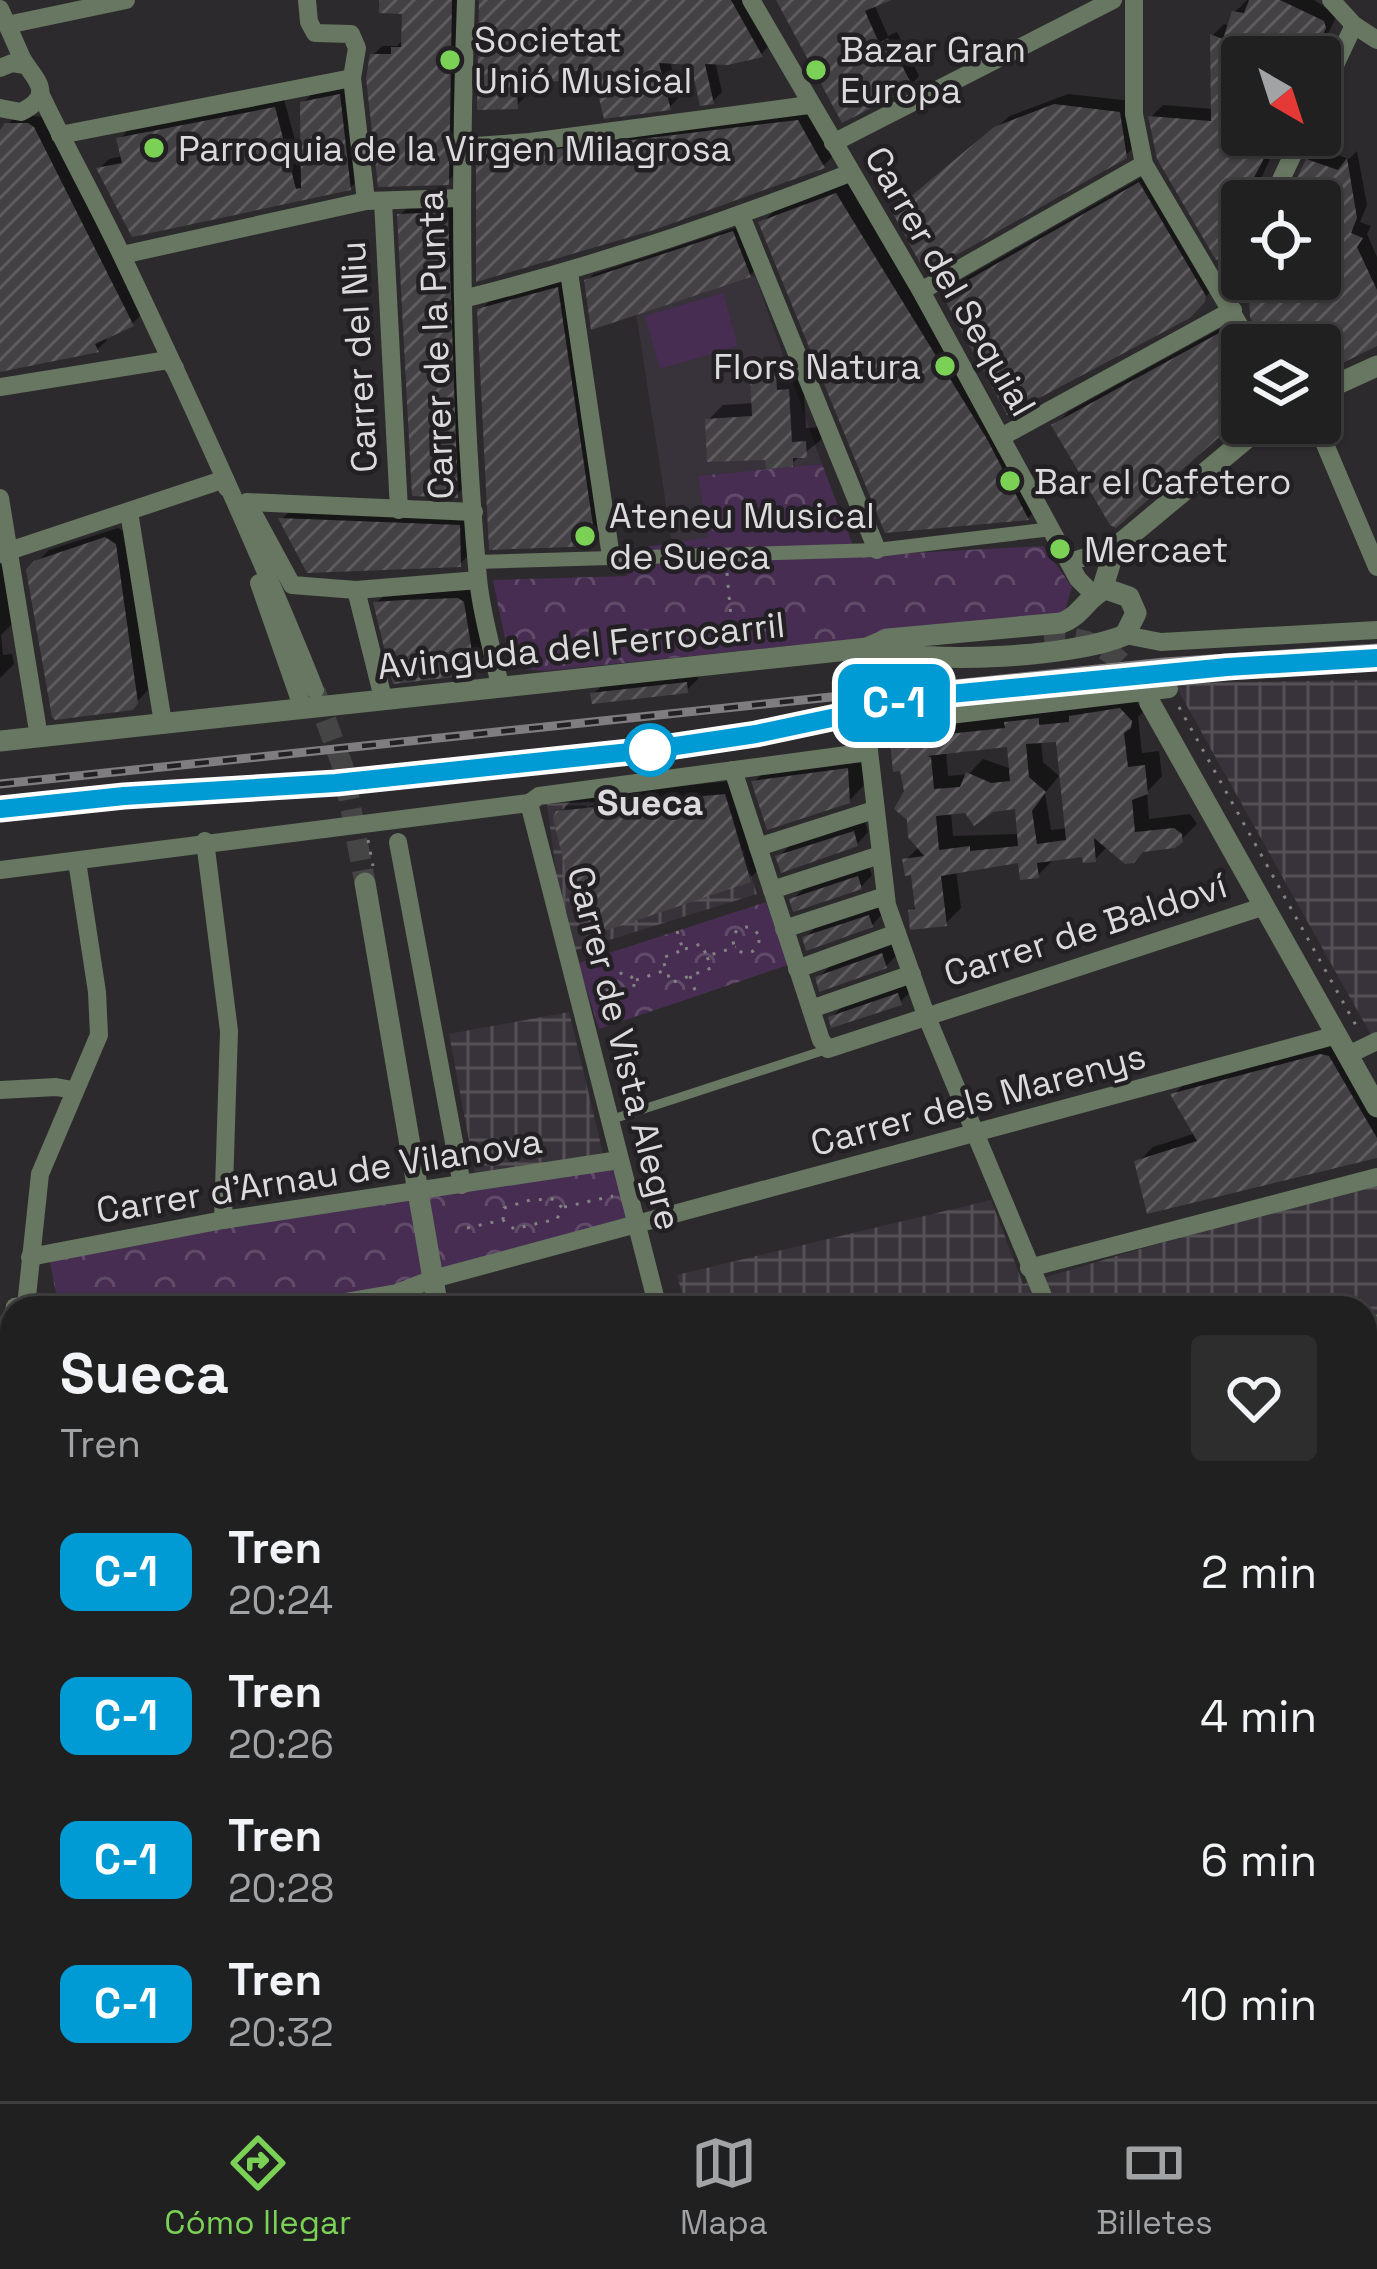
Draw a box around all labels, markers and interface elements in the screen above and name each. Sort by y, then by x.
place label: Societat Unió Musical [474,17,692,104]
place label: Bazar Gran Europa [840,27,1026,114]
north arrow [1221,36,1341,156]
map controls [1221,36,1341,444]
marker: Societat Unió Musical [437,47,463,73]
marker: Bazar Gran Europa [803,57,829,83]
place label: Parroquia de la Virgen Milagrosa [178,126,731,172]
marker: Parroquia de la Virgen Milagrosa [141,135,167,161]
street label: Carrer del Sequial [854,138,1046,425]
button: locate [1221,180,1341,300]
street label: Carrer de la Punta [408,190,464,500]
street label: Carrer del Niu [330,240,388,474]
button: layers [1221,324,1341,444]
place label: Flors Natura [713,344,921,390]
marker: Flors Natura [932,353,958,379]
place label: Bar el Cafetero [1034,459,1291,505]
marker: Bar el Cafetero [997,468,1023,494]
place label: Ateneu Musical de Sueca [609,493,875,580]
marker: Ateneu Musical de Sueca [572,523,598,549]
place label: Mercaet [1084,527,1228,573]
marker: Mercaet [1047,536,1073,562]
street label: Avinguda del Ferrocarril [375,602,787,690]
line badge: C-1 [825,664,963,742]
text: C-1 [862,676,926,729]
marker: Sueca [625,725,675,775]
place label: Sueca [597,780,704,826]
street label: Carrer de Vista Alegre [557,861,692,1235]
street label: Carrer de Baldoví [938,863,1233,997]
street label: Carrer dels Marenys [806,1033,1151,1167]
street label: Carrer d'Arnau de Vilanova [93,1118,545,1234]
button: heart [1191,1335,1317,1461]
text: Sueca [60,1337,229,1410]
text: Tren [60,1419,141,1468]
text: Tren [228,1519,322,1576]
text: 2 min [1201,1544,1317,1601]
text: C-1 [94,1545,158,1598]
text: 20:24 [228,1576,333,1625]
text: Tren [228,1663,322,1720]
text: 4 min [1200,1688,1317,1745]
text: C-1 [94,1689,158,1742]
text: 20:26 [228,1720,334,1769]
text: Tren [228,1807,322,1864]
text: 6 min [1201,1832,1317,1889]
text: C-1 [94,1833,158,1886]
text: 20:28 [228,1864,334,1913]
text: Tren [228,1951,322,2008]
text: 10 min [1180,1976,1317,2033]
text: C-1 [94,1977,158,2030]
text: 20:32 [228,2008,333,2057]
tab: Cómo llegar [164,2130,351,2244]
tab: Mapa [680,2130,768,2244]
tab: Billetes [1096,2130,1213,2244]

